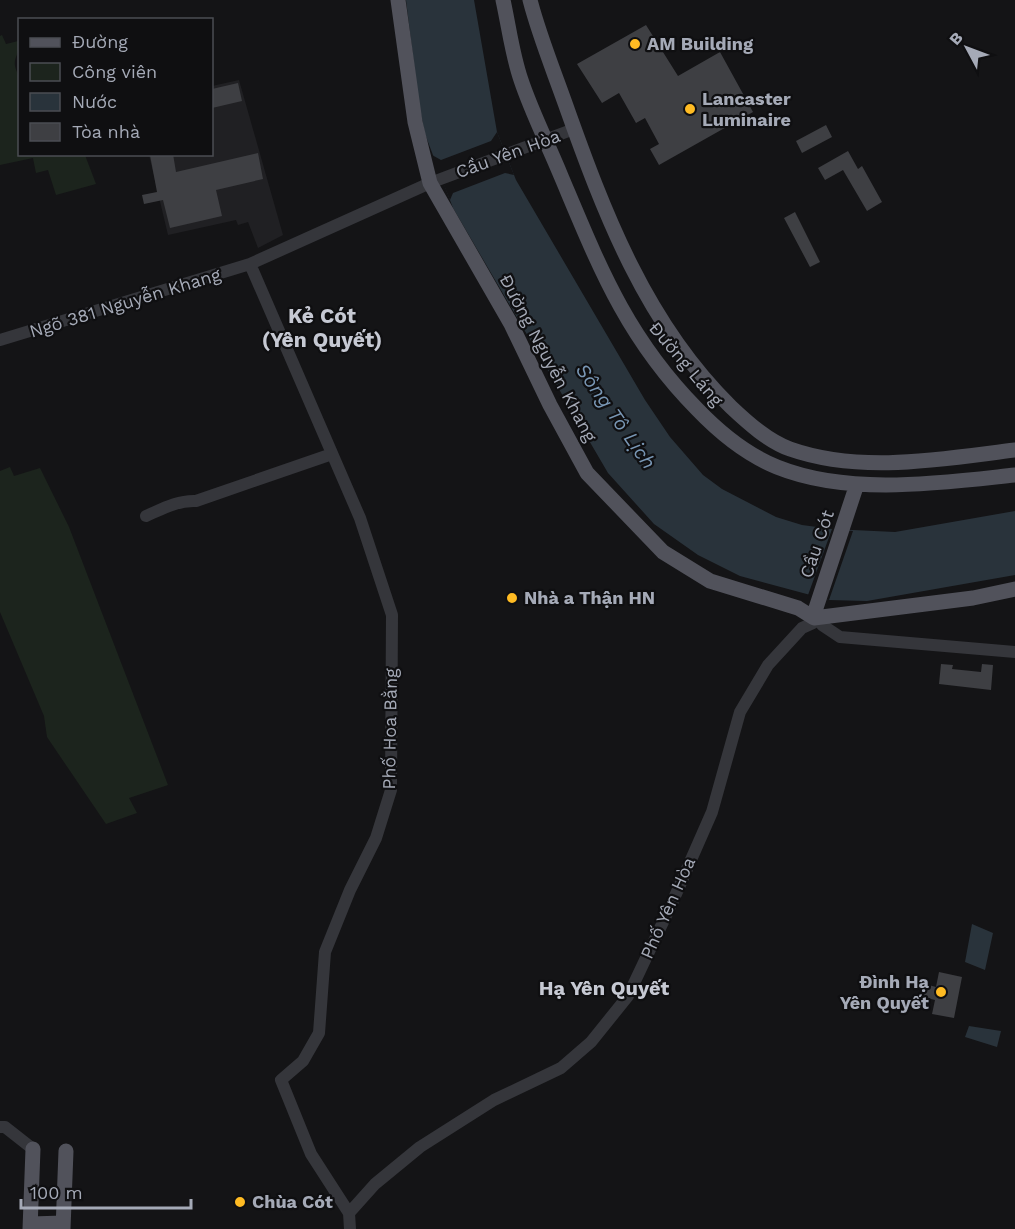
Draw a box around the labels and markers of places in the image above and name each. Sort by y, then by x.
place label: AM Building [647,33,754,54]
marker: AM Building [628,37,642,51]
place label: Lancaster Luminaire [702,88,791,130]
marker: Lancaster Luminaire [683,102,697,116]
place label: Nhà a Thận HN [524,587,655,608]
marker: Nhà a Thận HN [505,591,519,605]
place label: Đình Hạ Yên Quyết [840,971,930,1013]
marker: Đình Hạ Yên Quyết [934,985,948,999]
place label: Chùa Cót [252,1191,333,1212]
marker: Chùa Cót [233,1195,247,1209]

